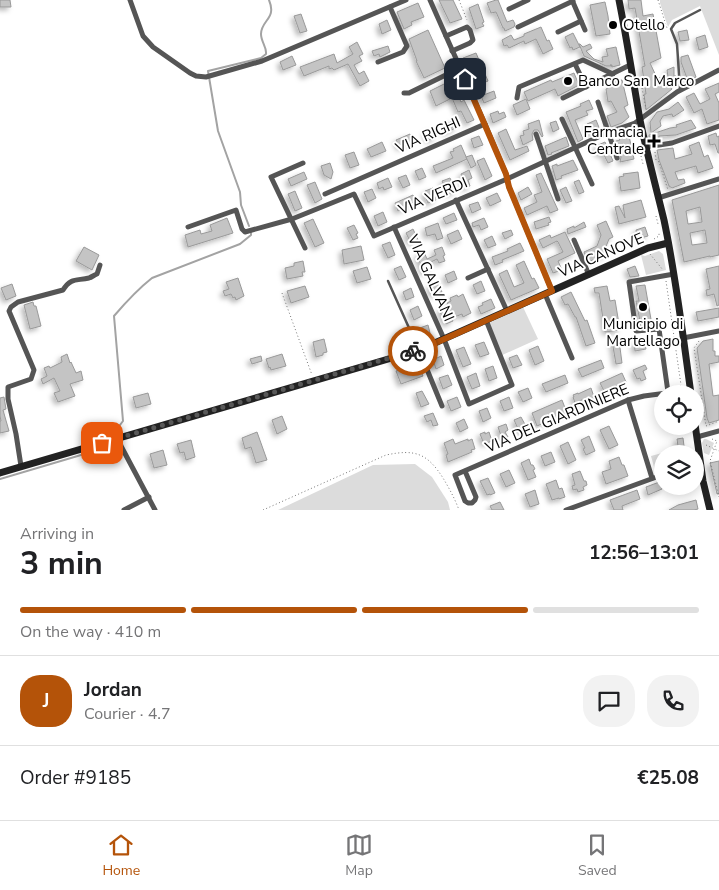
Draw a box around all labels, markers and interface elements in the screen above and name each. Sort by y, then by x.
place label: Otello [623,15,665,35]
marker: Otello [607,19,619,31]
pin [444,58,486,100]
icon: home [451,65,479,93]
place label: Banco San Marco [578,71,694,91]
marker: Banco San Marco [562,75,574,87]
street label: VIA RIGHI [392,112,464,159]
place label: Farmacia Centrale [584,122,644,159]
marker: Farmacia Centrale [648,135,660,147]
street label: VIA VERDI [395,173,471,220]
street label: VIA CANOVE [554,228,647,282]
street label: VIA GALVANI [403,231,459,324]
marker: Municipio di Martellago [637,301,649,313]
place label: Municipio di Martellago [603,314,683,351]
courier [388,326,438,376]
icon: bike [399,337,427,365]
street label: VIA DEL GIARDINIERE [481,379,632,458]
map controls [654,385,704,495]
button: locate [654,385,704,435]
pin [81,422,123,464]
icon: bag [88,429,116,457]
button: layers [654,445,704,495]
text: Arriving in [20,523,94,545]
text: 12:56–13:01 [589,540,699,566]
text: 3 min [20,542,103,585]
text: On the way · 410 m [20,621,161,643]
button: chat [583,675,635,727]
button: phone [647,675,699,727]
text: Jordan [84,677,142,703]
text: J [43,688,49,714]
text: Courier · 4.7 [84,703,170,725]
text: Order #9185 [20,765,131,791]
text: €25.08 [637,765,699,791]
tab: Home [102,831,140,880]
tab: Map [345,831,373,880]
tab: Saved [578,831,617,880]

